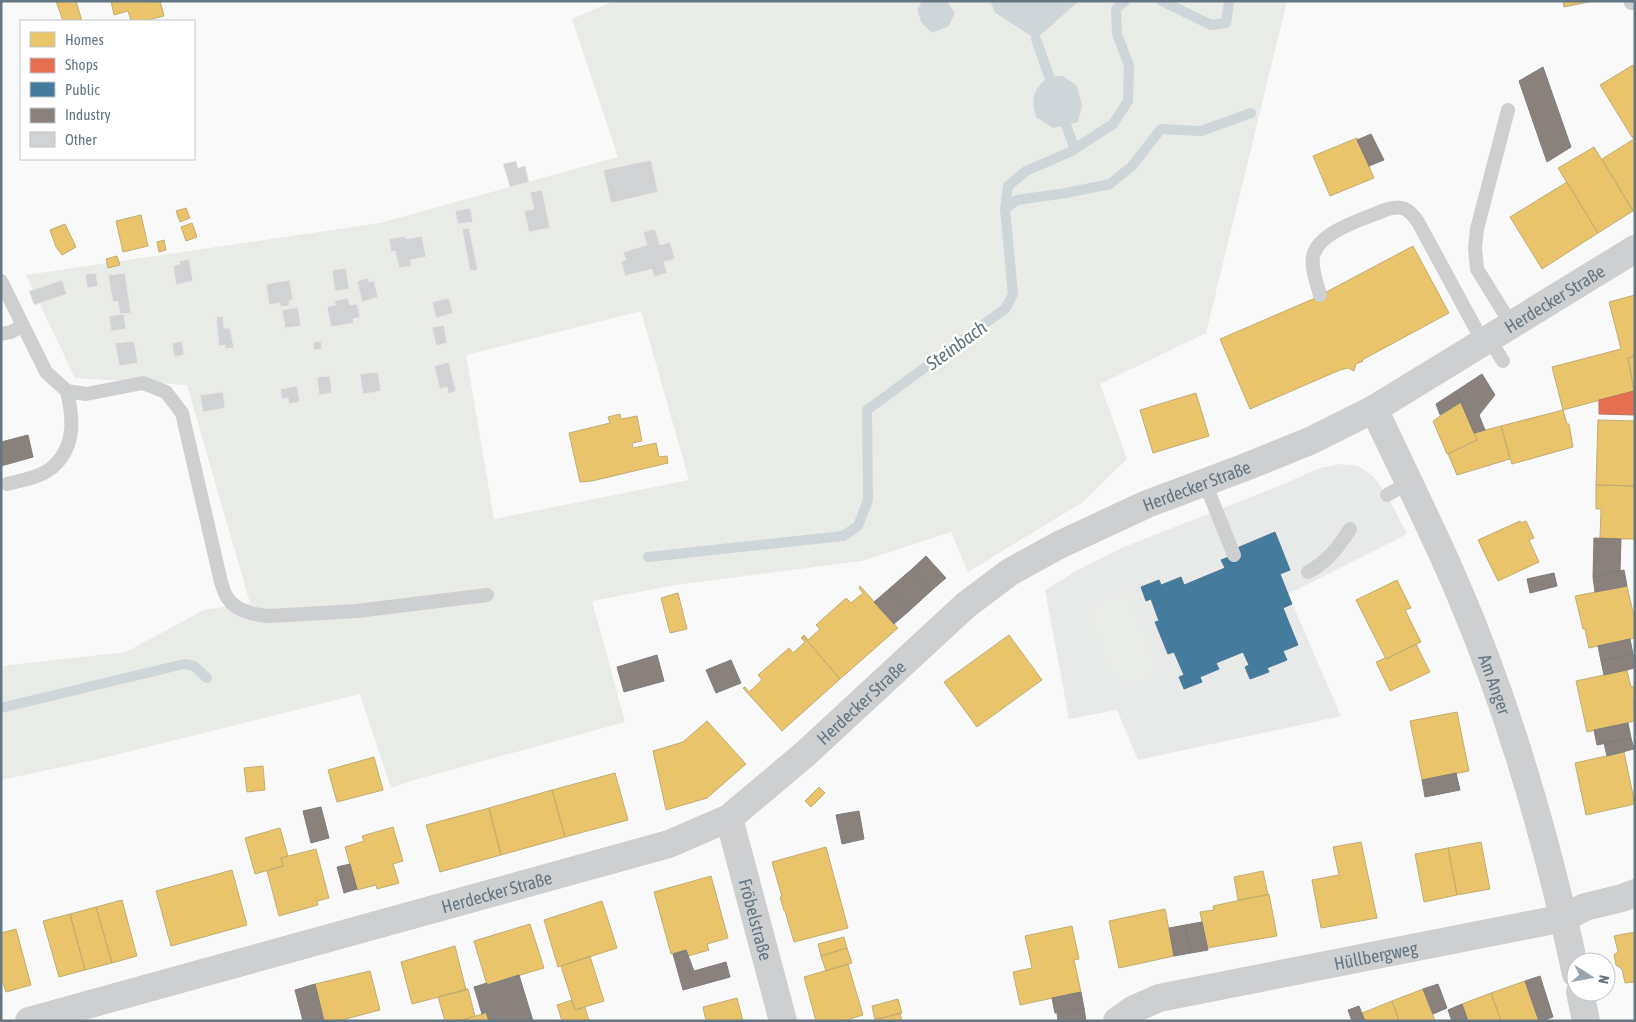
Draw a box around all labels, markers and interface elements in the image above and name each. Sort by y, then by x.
legend [20,20,195,160]
text: Homes [65,31,104,48]
text: Shops [65,56,98,73]
text: Public [65,81,100,98]
text: Industry [65,106,111,123]
text: Other [65,131,97,148]
street label: Herdecker Straße [1500,260,1608,337]
water label: Steinbach [921,316,991,375]
street label: Herdecker Straße [1140,456,1253,515]
street label: Am Anger [1475,651,1516,718]
street label: Herdecker Straße [812,656,910,748]
street label: Herdecker Straße [439,866,554,917]
street label: Fröbelstraße [735,876,777,963]
street label: Hüllbergweg [1332,937,1419,974]
north arrow [1566,952,1616,1002]
text: N [1595,974,1612,985]

